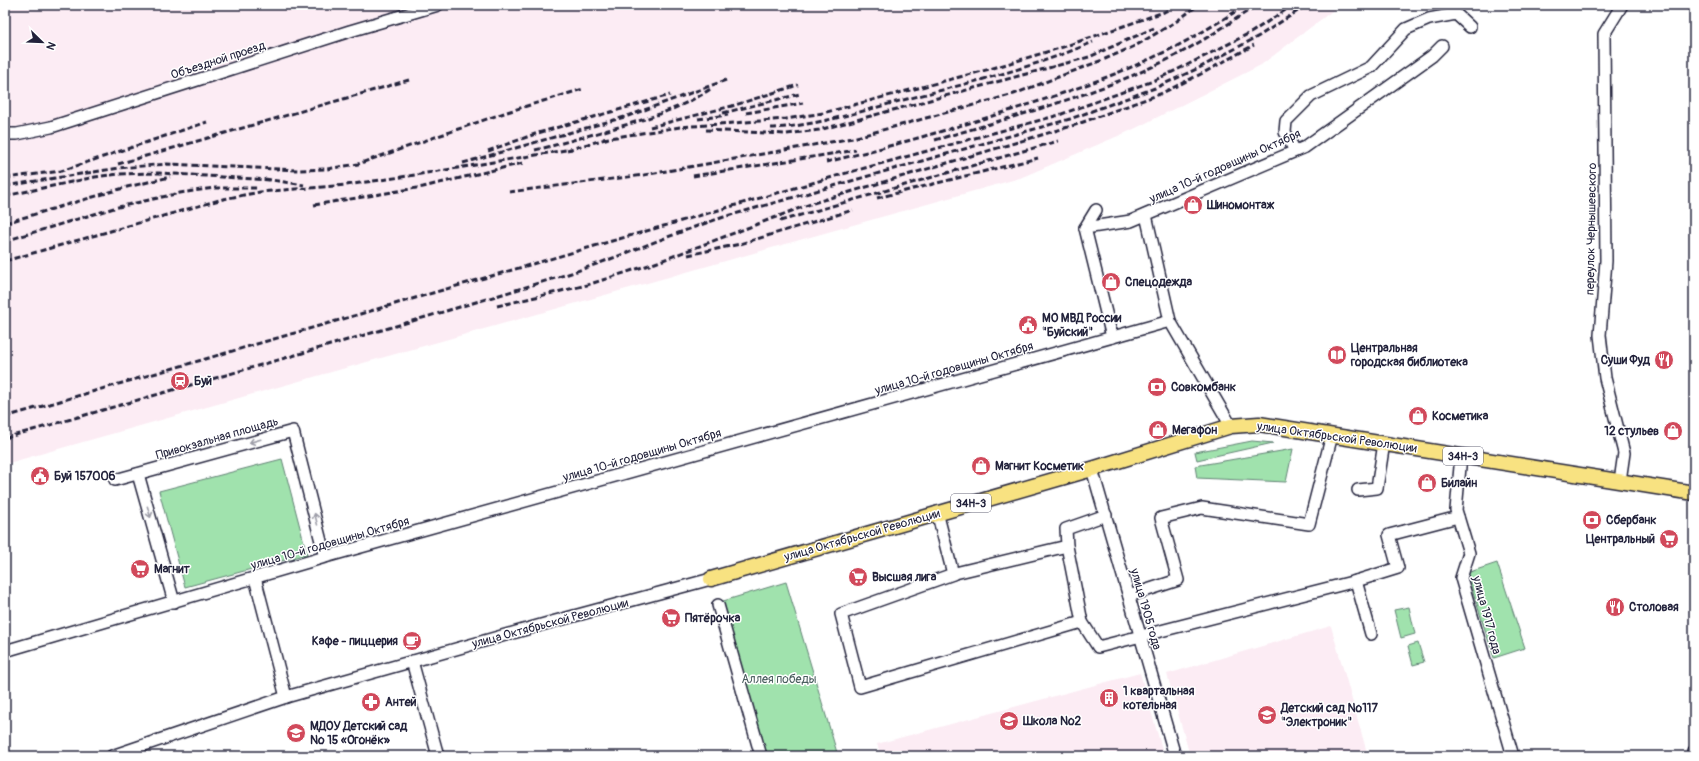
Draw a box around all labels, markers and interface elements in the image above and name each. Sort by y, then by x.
north arrow [22,22,62,62]
street label: Объездной проезд [169,38,268,83]
text: N [43,40,58,52]
street label: улица 10-й годовщины Октября [1146,126,1303,207]
street label: переулок Чернышевского [1583,162,1600,295]
shop icon: Шиномонтаж [1182,194,1204,216]
place label: Шиномонтаж [1206,198,1275,213]
shop icon: Спецодежда [1100,271,1122,293]
place label: Спецодежда [1125,275,1192,290]
place label: МО МВД России "Буйский" [1042,311,1122,340]
public building icon: МО МВД России "Буйский" [1017,314,1039,336]
street label: улица 10-й годовщины Октября [872,339,1035,399]
place label: Центральная городская библиотека [1350,341,1468,370]
library icon: Центральная городская библиотека [1326,344,1348,366]
restaurant icon: Суши Фуд [1653,349,1675,371]
place label: Суши Фуд [1601,353,1651,368]
station icon: Буй [169,370,191,392]
place label: Буй [194,374,212,389]
bank icon: Совкомбанк [1146,376,1168,398]
place label: Совкомбанк [1171,380,1237,395]
shop icon: Косметика [1407,405,1429,427]
place label: Косметика [1432,409,1489,424]
street label: Привокзальная площадь [154,414,280,463]
shop icon: Мегафон [1147,419,1169,441]
street label: улица Октябрьской Революции [1255,419,1418,456]
shop icon: 12 стульев [1662,420,1684,442]
place label: Мегафон [1172,423,1217,438]
place label: 12 стульев [1604,424,1659,439]
street label: улица 10-й годовщины Октября [560,426,723,486]
one-way arrow [249,438,262,445]
road number: 34Н-3 [1443,447,1483,465]
shop icon: Магнит Косметик [970,455,992,477]
place label: Магнит Косметик [995,459,1085,474]
public building icon: Буй 157006 [29,465,51,487]
place label: Буй 157006 [54,469,116,484]
shop icon: Билайн [1416,472,1438,494]
place label: Билайн [1441,476,1477,491]
road number: 34Н-3 [951,494,991,512]
one-way arrow [146,505,153,518]
street label: улица Октябрьской Революции [782,506,942,565]
bank icon: Сбербанк [1581,509,1603,531]
one-way arrow [311,513,319,526]
place label: Сбербанк [1606,513,1657,528]
street label: улица 10-й годовщины Октября [248,514,411,574]
supermarket icon: Центральный [1658,528,1680,550]
place label: Центральный [1586,532,1655,547]
supermarket icon: Магнит [129,558,151,580]
place label: Магнит [154,562,191,577]
supermarket icon: Высшая лига [847,566,869,588]
street label: улица 1905 года [1126,566,1164,652]
place label: Высшая лига [872,570,937,585]
street label: улица 1917 года [1469,573,1504,656]
street label: улица Октябрьской Революции [469,595,631,652]
restaurant icon: Столовая [1604,596,1626,618]
place label: Столовая [1629,600,1679,615]
supermarket icon: Пятёрочка [660,607,682,629]
place label: Пятёрочка [685,611,741,626]
cafe icon: Кафе - пиццерия [401,630,423,652]
place label: Кафе - пиццерия [312,634,398,649]
park label: Аллея победы [742,672,817,687]
place label: 1 квартальная котельная [1123,684,1195,713]
building icon: 1 квартальная котельная [1098,687,1120,709]
pharmacy icon: Антей [360,691,382,713]
place label: Антей [385,695,417,710]
place label: Детский сад №117 "Электроник" [1280,701,1379,730]
school or university icon: Детский сад №117 "Электроник" [1256,704,1278,726]
school or university icon: Школа №2 [998,710,1020,732]
place label: Школа №2 [1022,714,1082,729]
place label: МДОУ Детский сад № 15 «Огонёк» [310,719,408,748]
school or university icon: МДОУ Детский сад № 15 «Огонёк» [285,722,307,744]

